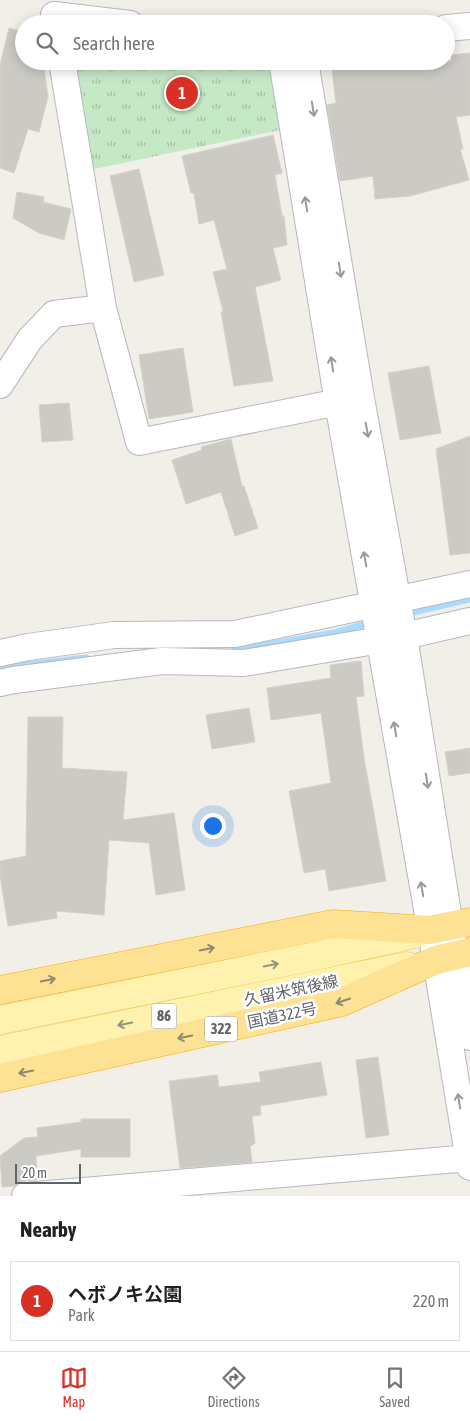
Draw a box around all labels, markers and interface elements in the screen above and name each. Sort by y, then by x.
search box [15,15,455,70]
icon: search [33,29,61,57]
text: Search here [73,32,155,54]
pin: 1 [166,74,198,112]
one-way arrow [308,101,318,117]
one-way arrow [300,196,310,212]
one-way arrow [335,261,345,277]
one-way arrow [327,357,337,373]
one-way arrow [362,421,372,437]
one-way arrow [360,551,370,567]
one-way arrow [390,722,400,738]
one-way arrow [422,773,432,789]
your location [200,813,226,839]
one-way arrow [417,882,427,898]
one-way arrow [199,944,215,953]
one-way arrow [262,960,278,970]
street label: 久留米筑後線 [242,971,340,1009]
one-way arrow [39,975,55,985]
one-way arrow [336,997,351,1006]
street label: 国道322号 [246,999,318,1031]
road number: 86 [152,1004,176,1028]
road number: 322 [205,1016,237,1042]
one-way arrow [118,1020,134,1030]
one-way arrow [177,1033,193,1042]
one-way arrow [18,1068,34,1077]
one-way arrow [454,1094,464,1110]
scale bar [15,1161,81,1184]
text: 20 m [22,1165,47,1181]
text: Nearby [20,1217,76,1241]
text: ヘボノキ公園 [68,1283,182,1305]
text: 1 [33,1292,41,1310]
text: 220 m [413,1292,449,1310]
text: Park [68,1306,95,1324]
tab: Map [60,1364,88,1410]
tab: Directions [207,1364,260,1410]
tab: Saved [379,1364,410,1410]

